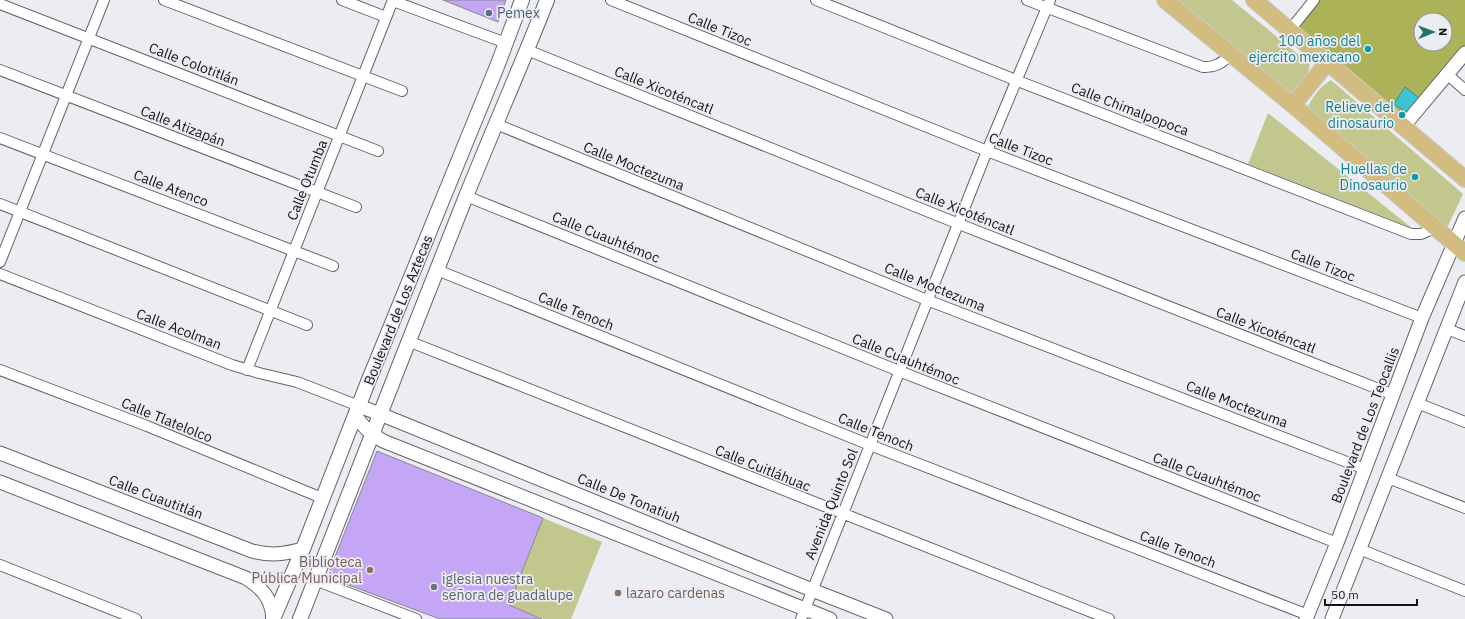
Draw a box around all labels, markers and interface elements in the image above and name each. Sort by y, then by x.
place label: Pemex [497,4,540,22]
marker: Pemex [484,8,494,18]
street label: Calle Tizoc [685,8,755,50]
north arrow [1413,12,1453,52]
text: N [1436,28,1450,36]
place label: 100 años del ejercito mexicano [1249,32,1360,66]
street label: Calle Colotitlán [146,38,242,90]
marker: 100 años del ejercito mexicano [1363,44,1373,54]
street label: Calle Xicoténcatl [612,62,716,118]
street label: Calle Chimalpopoca [1069,78,1192,140]
place label: Relieve del dinosaurio [1325,98,1394,132]
street label: Calle Atizapán [138,102,228,150]
marker: Relieve del dinosaurio [1397,110,1407,120]
street label: Calle Tizoc [986,129,1056,169]
street label: Calle Otumba [283,137,332,223]
street label: Calle Moctezuma [581,138,688,195]
place label: Huellas de Dinosaurio [1340,160,1407,194]
street label: Calle Atenco [131,165,211,211]
marker: Huellas de Dinosaurio [1410,172,1420,182]
street label: Calle Xicoténcatl [913,183,1017,239]
street label: Calle Cuauhtémoc [550,207,662,267]
street label: Boulevard de Los Aztecas [360,232,436,388]
street label: Calle Tizoc [1288,245,1358,285]
street label: Calle Moctezuma [882,259,989,316]
street label: Calle Tenoch [535,288,617,334]
street label: Calle Xicoténcatl [1214,303,1319,357]
street label: Calle Acolman [134,304,224,354]
street label: Calle Cuauhtémoc [850,329,962,389]
street label: Boulevard de Los Teocallis [1327,344,1403,506]
street label: Calle Moctezuma [1184,376,1291,432]
street label: Calle Tlatelolco [119,394,215,447]
street label: Calle Tenoch [835,409,917,455]
street label: Calle Cuitláhuac [713,441,813,495]
street label: Avenida Quinto Sol [800,445,862,562]
street label: Calle Cuauhtémoc [1150,448,1264,506]
street label: Calle De Tonatiuh [575,469,683,527]
street label: Calle Cuautitlán [106,471,206,523]
street label: Calle Tenoch [1137,526,1219,572]
place label: Biblioteca Pública Municipal [252,553,363,587]
marker: Biblioteca Pública Municipal [365,565,375,575]
place label: iglesia nuestra señora de guadalupe [442,570,574,604]
scale bar [1325,581,1417,607]
marker: iglesia nuestra señora de guadalupe [429,582,439,592]
place label: lazaro cardenas [626,584,725,602]
text: 50 m [1331,587,1359,602]
marker: lazaro cardenas [613,588,623,598]

